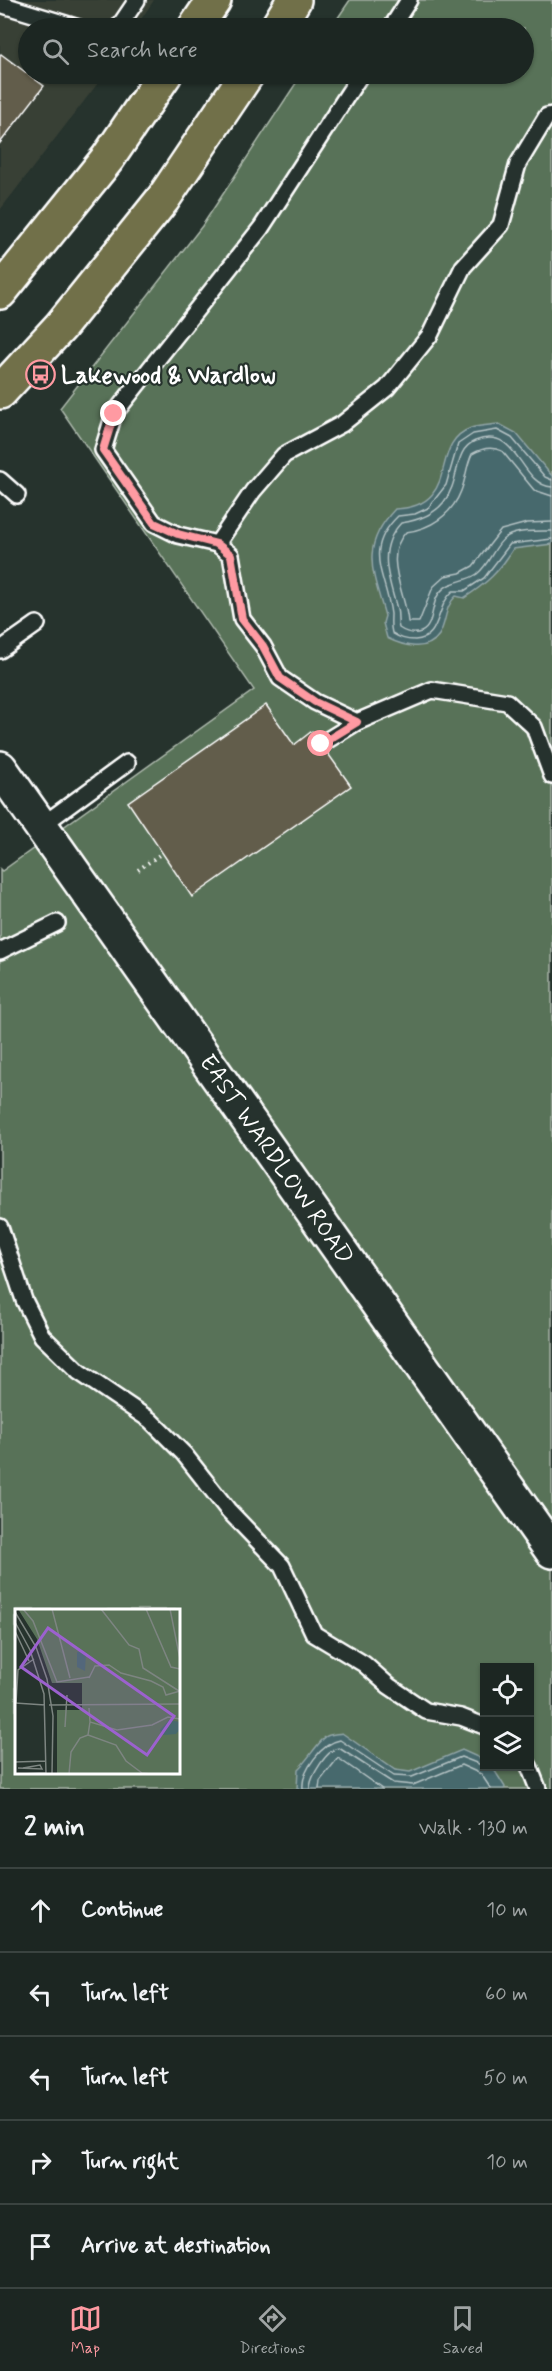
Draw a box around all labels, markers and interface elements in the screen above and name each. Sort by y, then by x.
search box [18,18,534,84]
icon: search [39,35,72,68]
text: Search here [87,37,198,65]
bus stop icon: Lakewood & Wardlow [24,359,56,391]
place label: Lakewood & Wardlow [61,361,276,392]
route end [100,400,126,426]
route start [307,730,333,756]
street label: EAST WARDLOW ROAD [191,1049,360,1271]
inset map [15,1609,180,1774]
map controls [480,1663,534,1771]
button: locate [480,1663,534,1717]
button: layers [480,1717,534,1771]
text: 2 min [24,1811,85,1845]
text: Walk · 130 m [419,1815,528,1842]
icon: ahead [24,1894,57,1927]
text: Continue [81,1896,163,1924]
text: 10 m [486,1897,528,1924]
icon: left [24,1978,57,2011]
text: Turn left [81,1980,169,2008]
text: 60 m [485,1981,528,2008]
icon: left [24,2062,57,2095]
text: Turn left [81,2064,169,2092]
text: 50 m [483,2065,528,2092]
icon: right [24,2146,57,2179]
text: Turn right [81,2148,179,2176]
text: 10 m [486,2149,528,2176]
icon: arrive [24,2230,57,2263]
text: Arrive at destination [81,2232,271,2260]
tab: Map [69,2302,102,2359]
tab: Directions [239,2302,305,2359]
tab: Saved [443,2302,483,2359]

